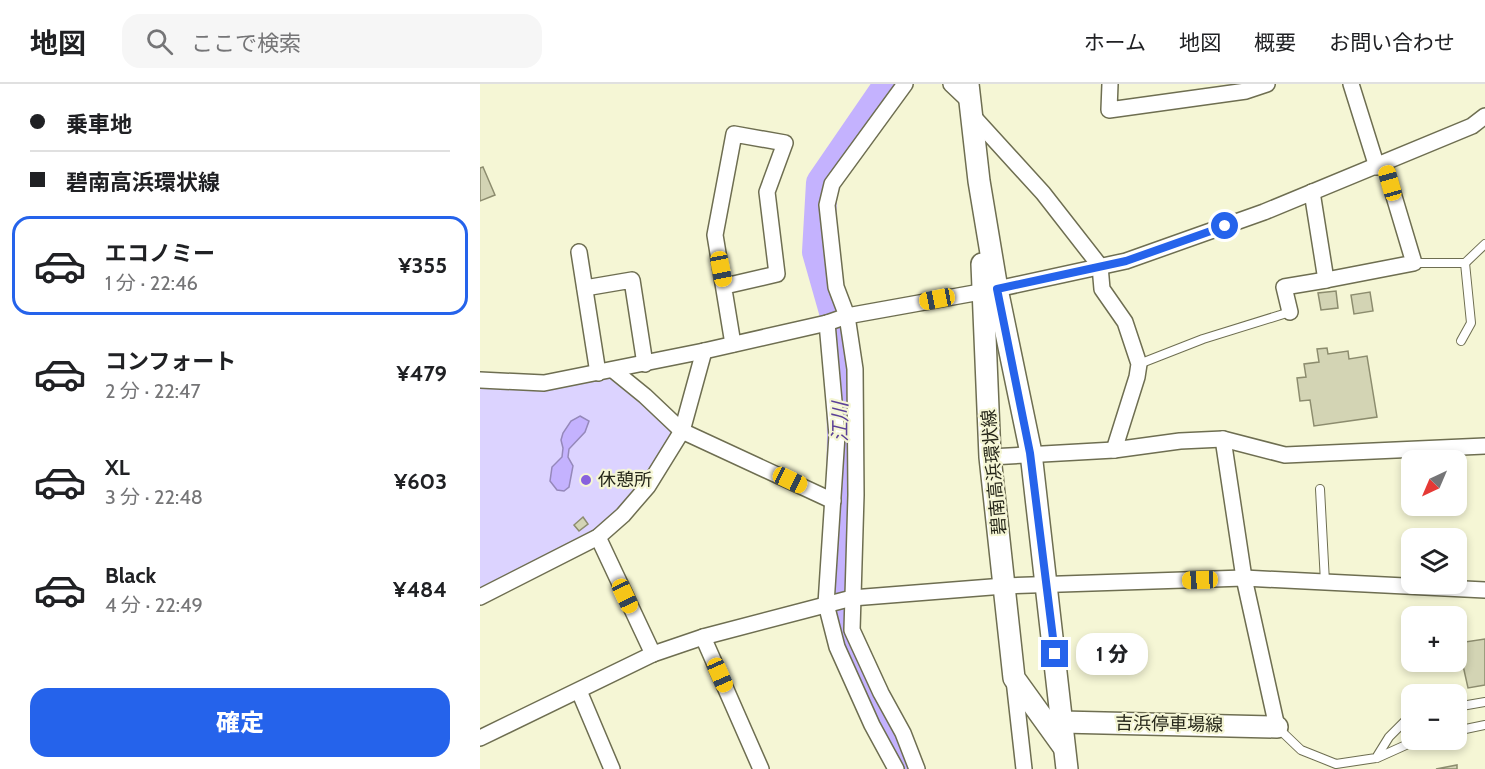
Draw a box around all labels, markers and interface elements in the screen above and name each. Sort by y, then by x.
search box [122,14,542,68]
icon: search [143,25,176,58]
text: 地図 [30,26,86,60]
text: ここで検索 [191,30,301,57]
text: ホーム [1084,30,1146,55]
text: 地図 [1179,30,1221,55]
text: 概要 [1254,30,1296,55]
text: お問い合わせ [1329,30,1455,55]
text: 乗車地 [66,111,132,138]
car [1376,163,1404,203]
text: 碧南高浜環状線 [66,169,220,196]
route start [1211,212,1238,239]
icon: car [33,239,87,293]
text: エコノミー [105,240,215,267]
car [709,250,733,288]
text: ¥355 [398,252,447,279]
text: 1 分 · 22:46 [105,271,198,295]
car [918,287,956,311]
icon: car [33,347,87,401]
text: コンフォート [105,348,236,375]
text: ¥479 [396,360,447,387]
text: 2 分 · 22:47 [105,379,200,403]
water label: 江川 [828,400,852,442]
street label: 碧南高浜環状線 [978,408,1010,536]
north arrow [1401,450,1467,516]
map controls [1401,450,1467,750]
text: XL [105,454,130,481]
icon: car [33,455,87,509]
car [770,464,810,496]
text: ¥603 [394,468,447,495]
place label: 休憩所 [598,469,652,491]
marker: 休憩所 [579,473,593,487]
text: 3 分 · 22:48 [105,485,203,509]
button: layers [1401,528,1467,594]
text: Black [105,562,156,589]
icon: car [33,563,87,617]
car [1182,570,1218,590]
text: ¥484 [393,576,447,603]
car [609,576,641,616]
text: 4 分 · 22:49 [105,593,203,617]
button: + [1401,606,1467,672]
callout: 1 分 [1076,633,1148,675]
route end [1041,640,1068,667]
text: 1 分 [1096,642,1128,666]
car [704,655,736,695]
button: − [1401,684,1467,750]
button: 確定 [30,688,450,757]
street label: 吉浜停車場線 [1115,712,1223,736]

